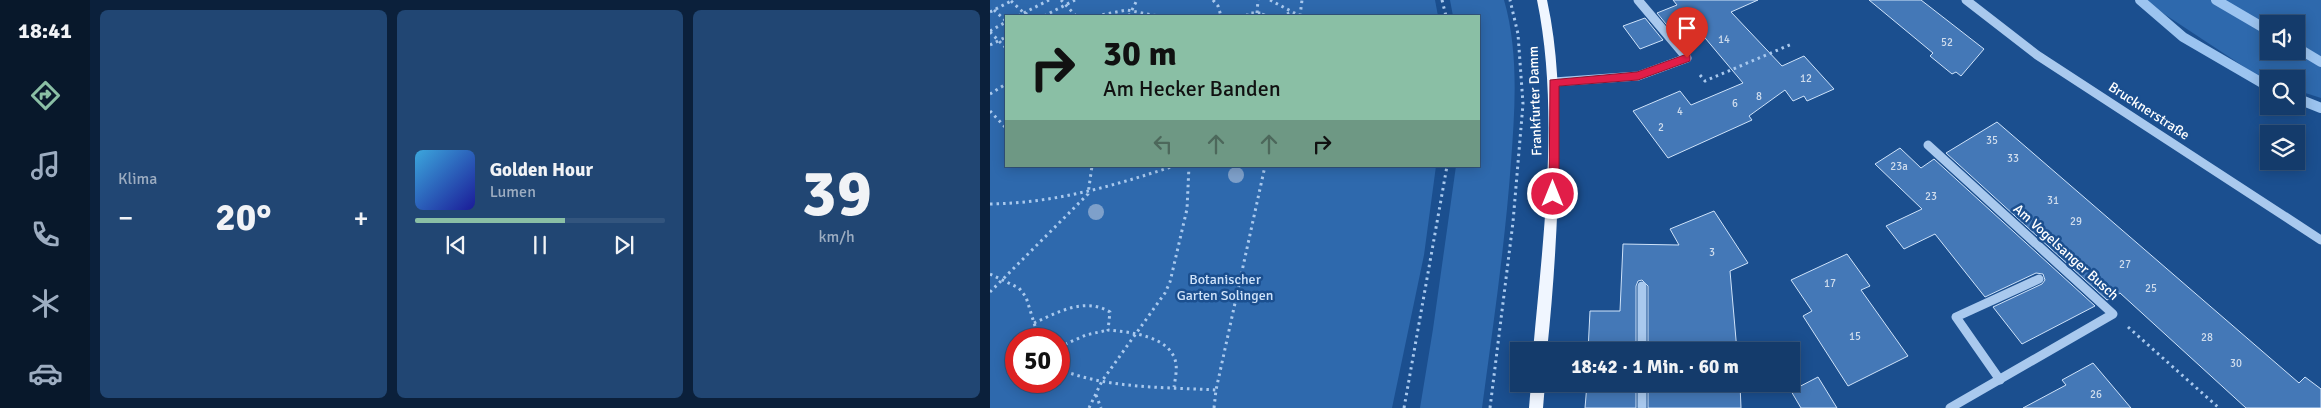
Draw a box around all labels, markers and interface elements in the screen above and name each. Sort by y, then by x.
pin [1666,7,1708,58]
icon: arrive [1673,14,1701,42]
map controls [2260,15,2305,170]
button: sound [2260,15,2305,60]
text: 18:41 [18,17,72,44]
text: 30 m [1103,32,1177,75]
house number: 14 [1718,33,1730,46]
icon: right [1020,35,1085,100]
house number: 52 [1941,36,1953,49]
street label: Frankfurter Damm [1525,46,1545,156]
button: search [2260,70,2305,115]
house number: 12 [1800,72,1812,85]
text: Am Hecker Banden [1103,75,1281,102]
icon: directions [28,78,63,113]
street label: Brucknerstraße [2105,78,2193,144]
house number: 8 [1756,90,1762,103]
house number: 6 [1732,97,1738,110]
house number: 4 [1677,105,1683,118]
house number: 2 [1658,121,1664,134]
button: layers [2260,125,2305,170]
icon: left [1149,130,1177,158]
icon: ahead [1202,130,1230,158]
icon: ahead [1255,130,1283,158]
icon: right [1308,130,1336,158]
house number: 35 [1986,134,1998,147]
icon: music [28,148,63,183]
house number: 33 [2007,152,2019,165]
text: 39 [802,154,872,234]
text: Golden Hour [490,158,593,182]
house number: 23a [1890,160,1908,173]
position arrow [1526,167,1578,219]
text: Klima [118,169,157,189]
text: Lumen [490,182,536,202]
house number: 23 [1925,190,1937,203]
text: 20° [215,194,271,241]
house number: 31 [2047,194,2059,207]
street label: Am Vogelsanger Busch [2010,200,2122,304]
text: − [118,201,133,235]
text: + [354,201,369,235]
house number: 29 [2070,215,2082,228]
icon: phone [28,217,63,252]
text: km/h [819,227,855,247]
icon: previous [442,231,470,259]
icon: pause [526,231,554,259]
icon: next [610,231,638,259]
house number: 3 [1709,246,1715,259]
house number: 27 [2119,258,2131,271]
park label: Botanischer Garten Solingen [1177,271,1273,304]
house number: 17 [1824,277,1836,290]
house number: 25 [2145,282,2157,295]
icon: climate [28,286,63,321]
speed limit sign: 50 [1005,328,1070,393]
house number: 15 [1849,330,1861,343]
house number: 28 [2201,331,2213,344]
text: 18:42 · 1 Min. · 60 m [1571,355,1739,379]
icon: car [28,356,63,391]
house number: 30 [2230,357,2242,370]
house number: 26 [2090,388,2102,401]

